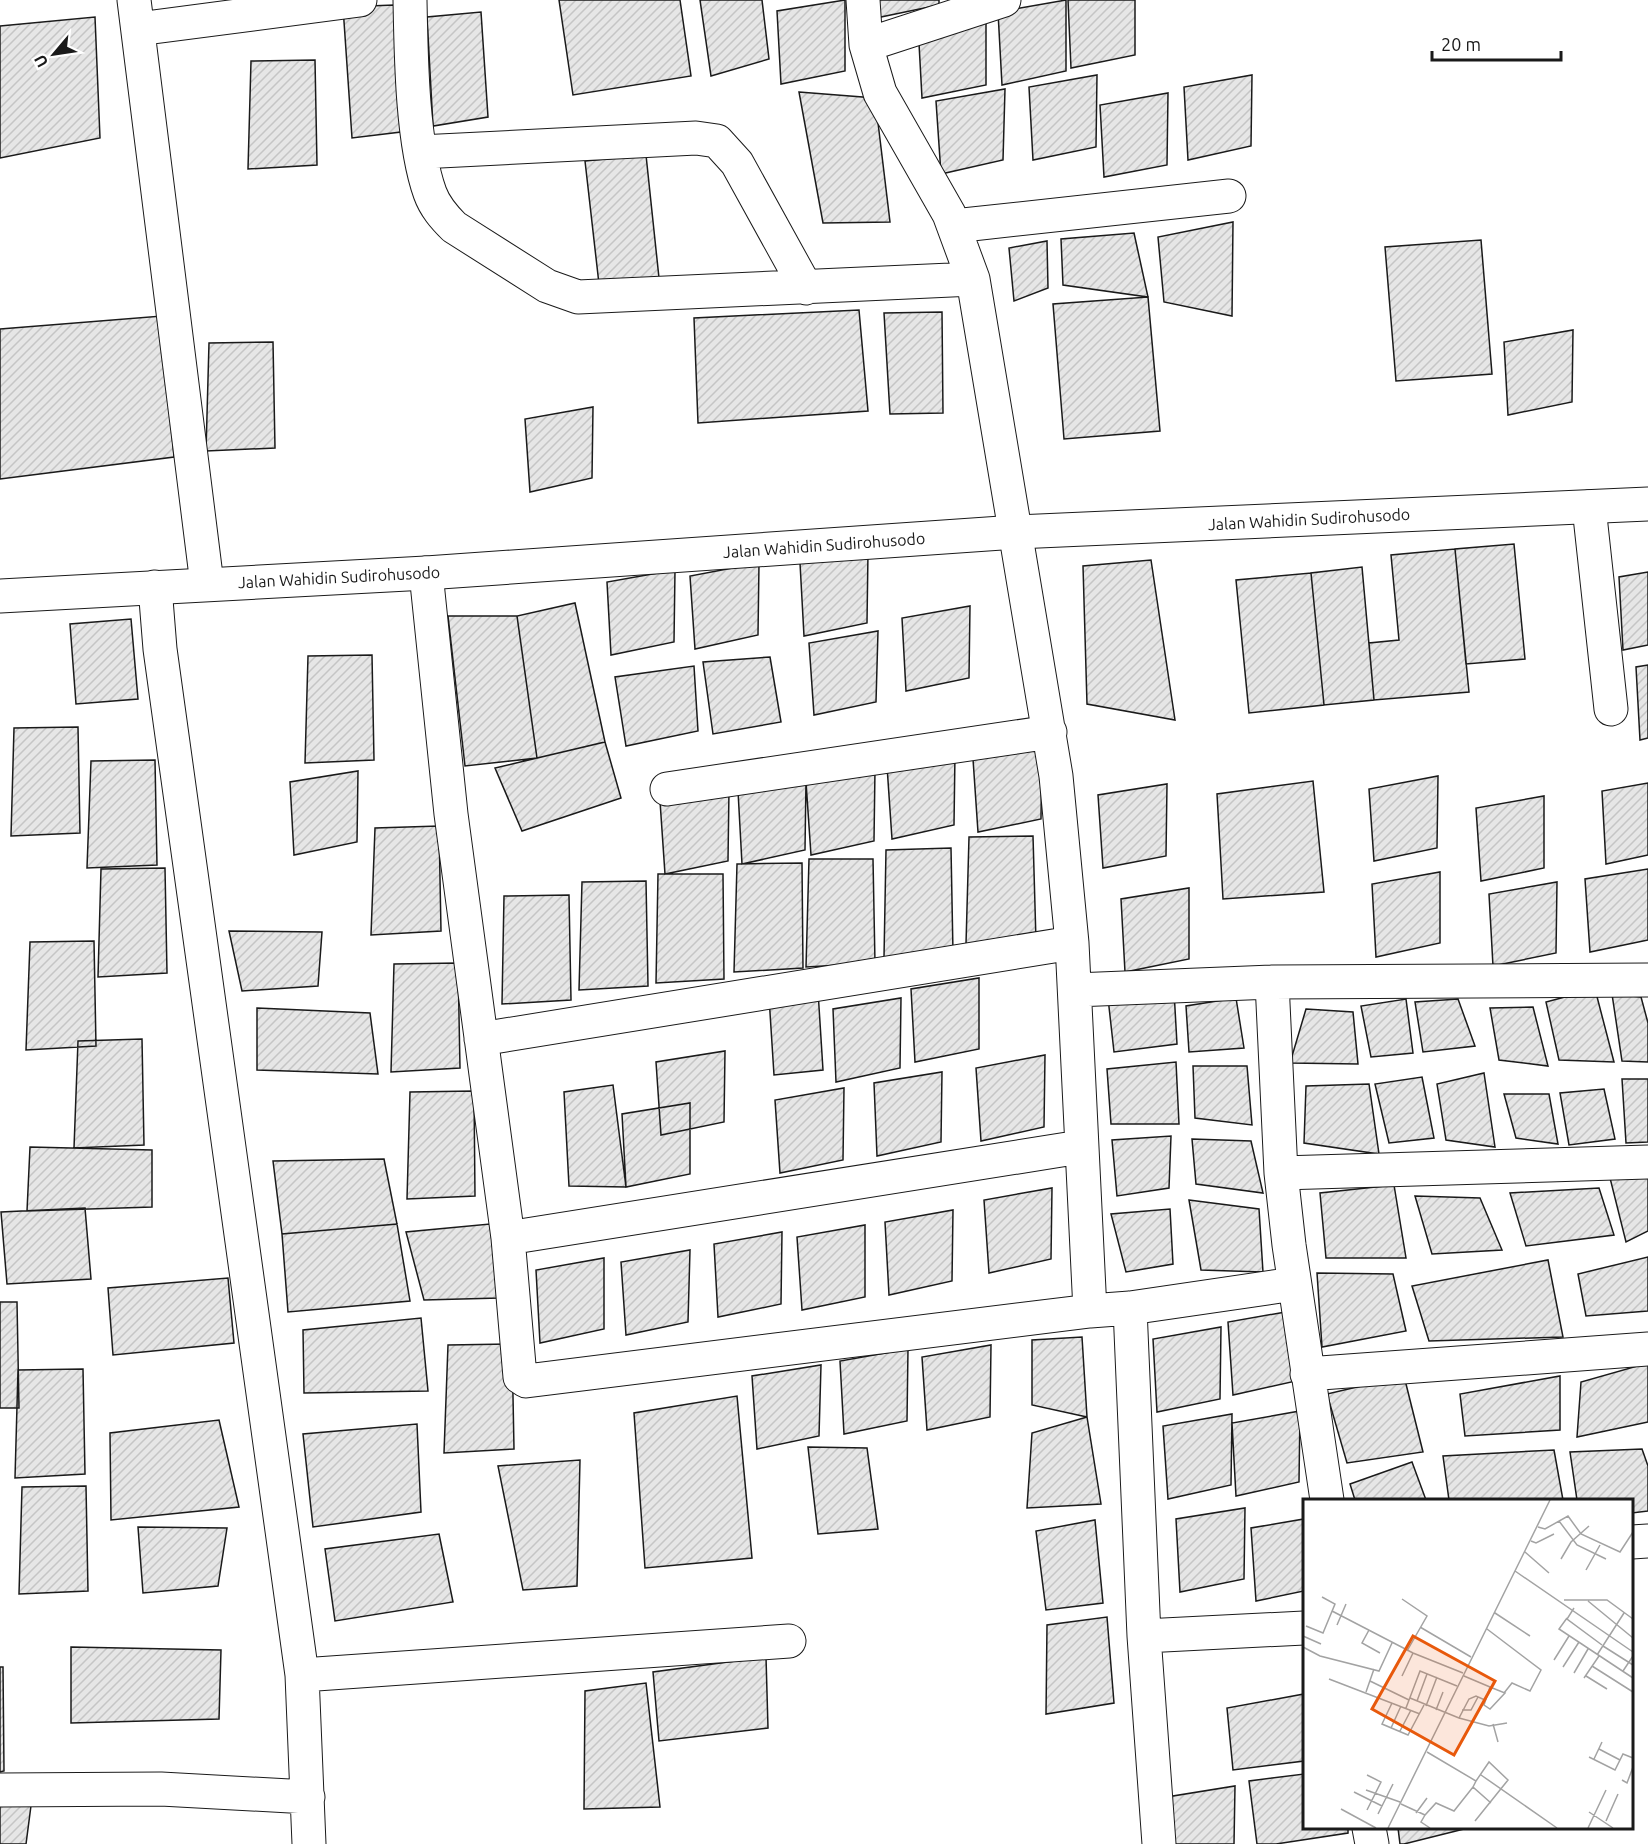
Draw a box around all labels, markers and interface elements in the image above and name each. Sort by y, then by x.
north arrow [24,24,84,84]
scale bar [1432,24,1561,62]
text: 20 m [1441,34,1481,54]
text: U [30,52,51,71]
street label: Jalan Wahidin Sudirohusodo [1207,505,1411,533]
street label: Jalan Wahidin Sudirohusodo [722,529,926,561]
street label: Jalan Wahidin Sudirohusodo [237,563,441,591]
inset map [1303,1499,1633,1829]

